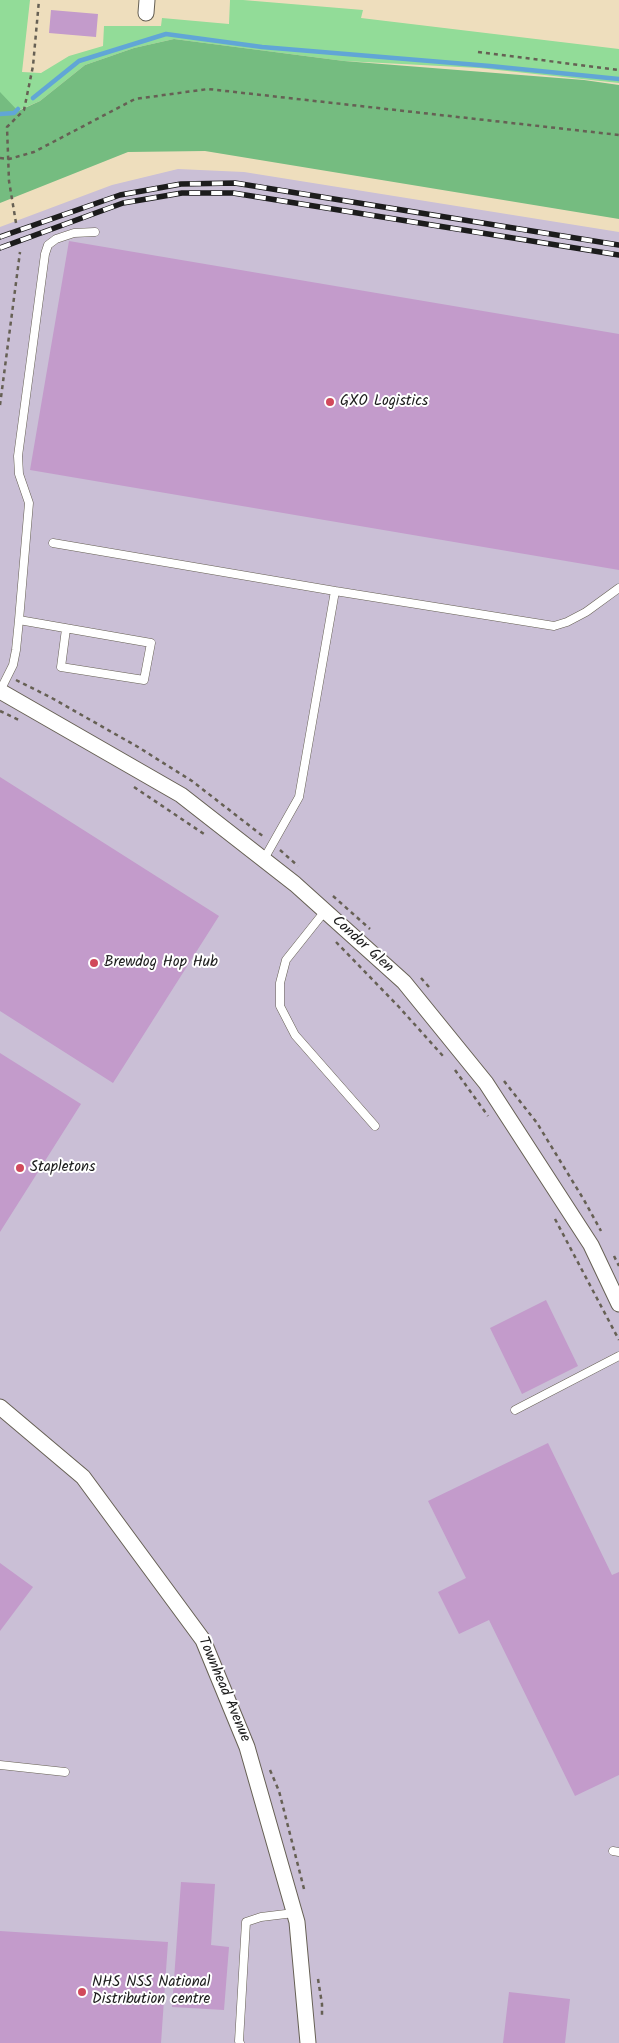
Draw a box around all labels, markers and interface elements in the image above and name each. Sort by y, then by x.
place label: GXO Logistics [340,393,428,411]
marker: GXO Logistics [324,396,336,408]
street label: Condor Glen [328,913,396,977]
place label: Brewdog Hop Hub [104,954,218,972]
marker: Brewdog Hop Hub [88,957,100,969]
place label: Stapletons [30,1159,95,1177]
marker: Stapletons [14,1162,26,1174]
street label: Townhead Avenue [193,1635,253,1745]
place label: NHS NSS National Distribution centre [92,1974,210,2009]
marker: NHS NSS National Distribution centre [76,1986,88,1998]

